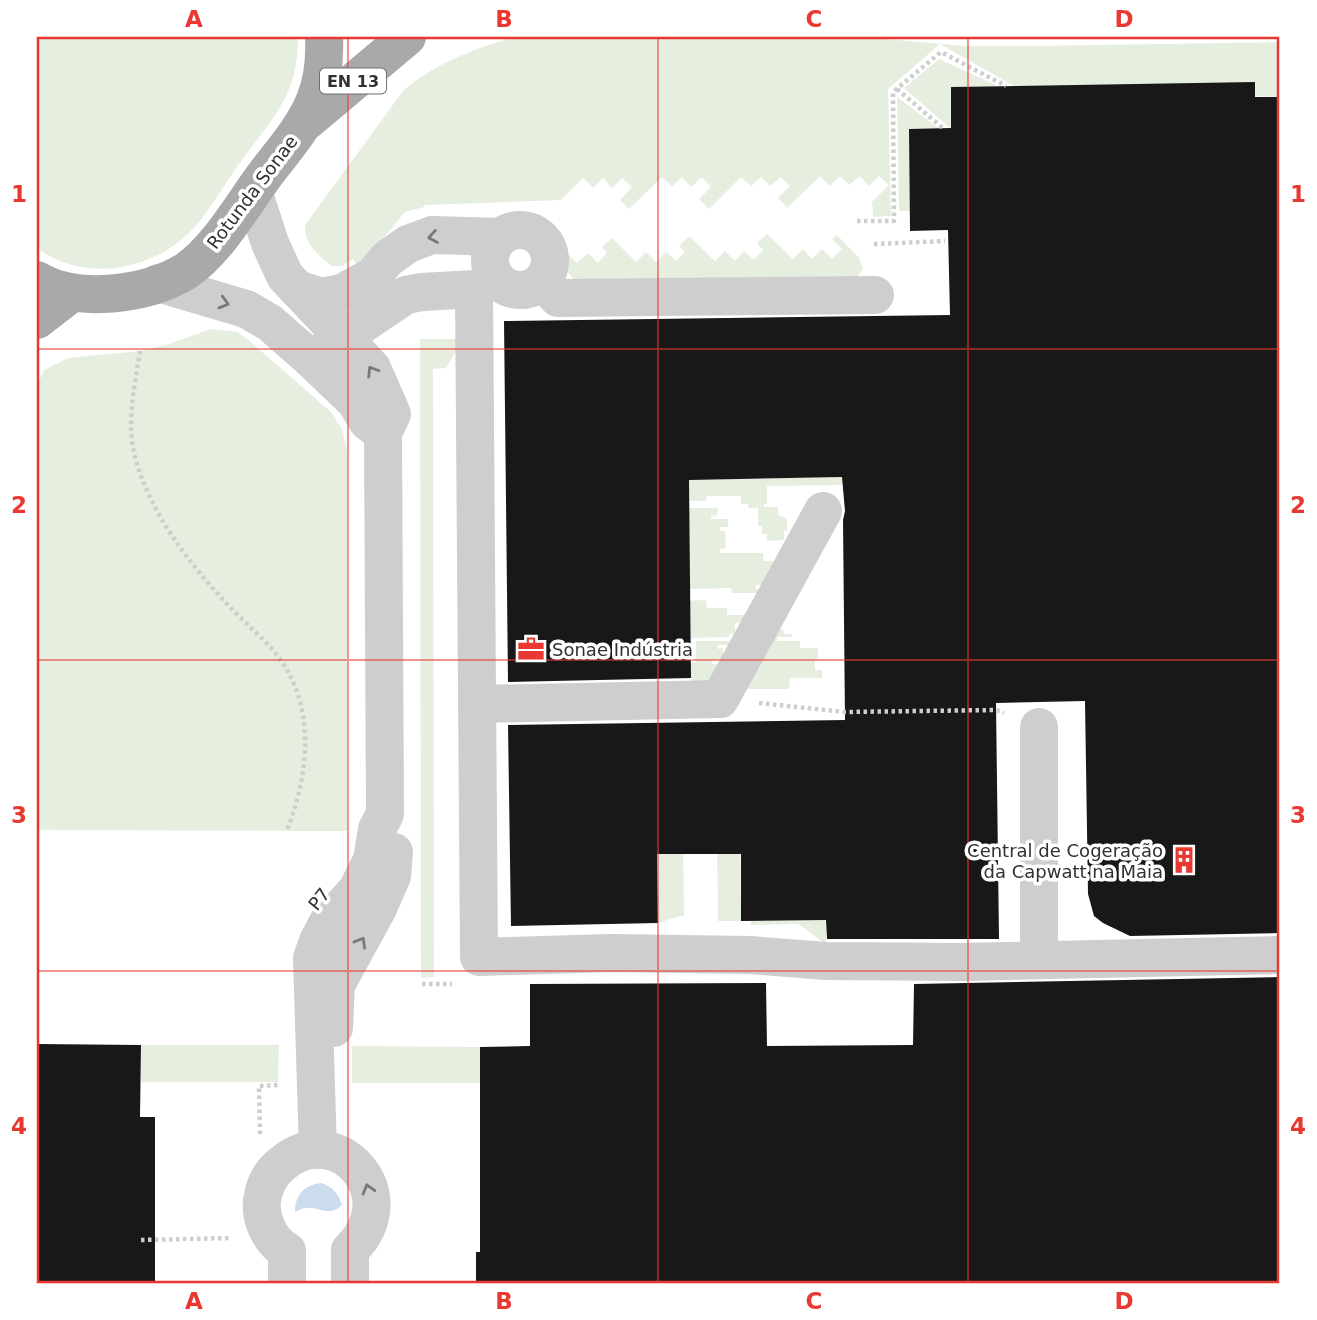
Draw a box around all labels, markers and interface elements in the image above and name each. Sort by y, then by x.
text: A [185,6,203,32]
text: B [495,6,513,32]
text: C [806,6,822,32]
text: D [1114,6,1134,32]
road number: EN 13 [320,68,386,94]
street label: Rotunda Sonae [202,131,302,253]
text: 1 [11,181,27,207]
text: 1 [1290,181,1306,207]
one-way arrow [427,229,439,244]
one-way arrow [218,294,230,309]
one-way arrow [368,366,381,379]
text: 2 [11,492,27,518]
text: 2 [1290,492,1306,518]
office icon: Sonae Indústria [516,634,546,664]
place label: Sonae Indústria [552,639,693,660]
text: 3 [11,802,27,828]
text: 3 [1290,802,1306,828]
place label: Central de Cogeração da Capwatt na Maia [967,840,1163,882]
building icon: Central de Cogeração da Capwatt na Maia [1169,845,1199,875]
street label: P7 [304,884,334,914]
one-way arrow [353,937,366,949]
text: 4 [11,1113,27,1139]
text: 4 [1290,1113,1306,1139]
one-way arrow [362,1183,376,1195]
text: A [185,1288,203,1314]
text: B [495,1288,513,1314]
text: C [806,1288,822,1314]
text: D [1114,1288,1134,1314]

